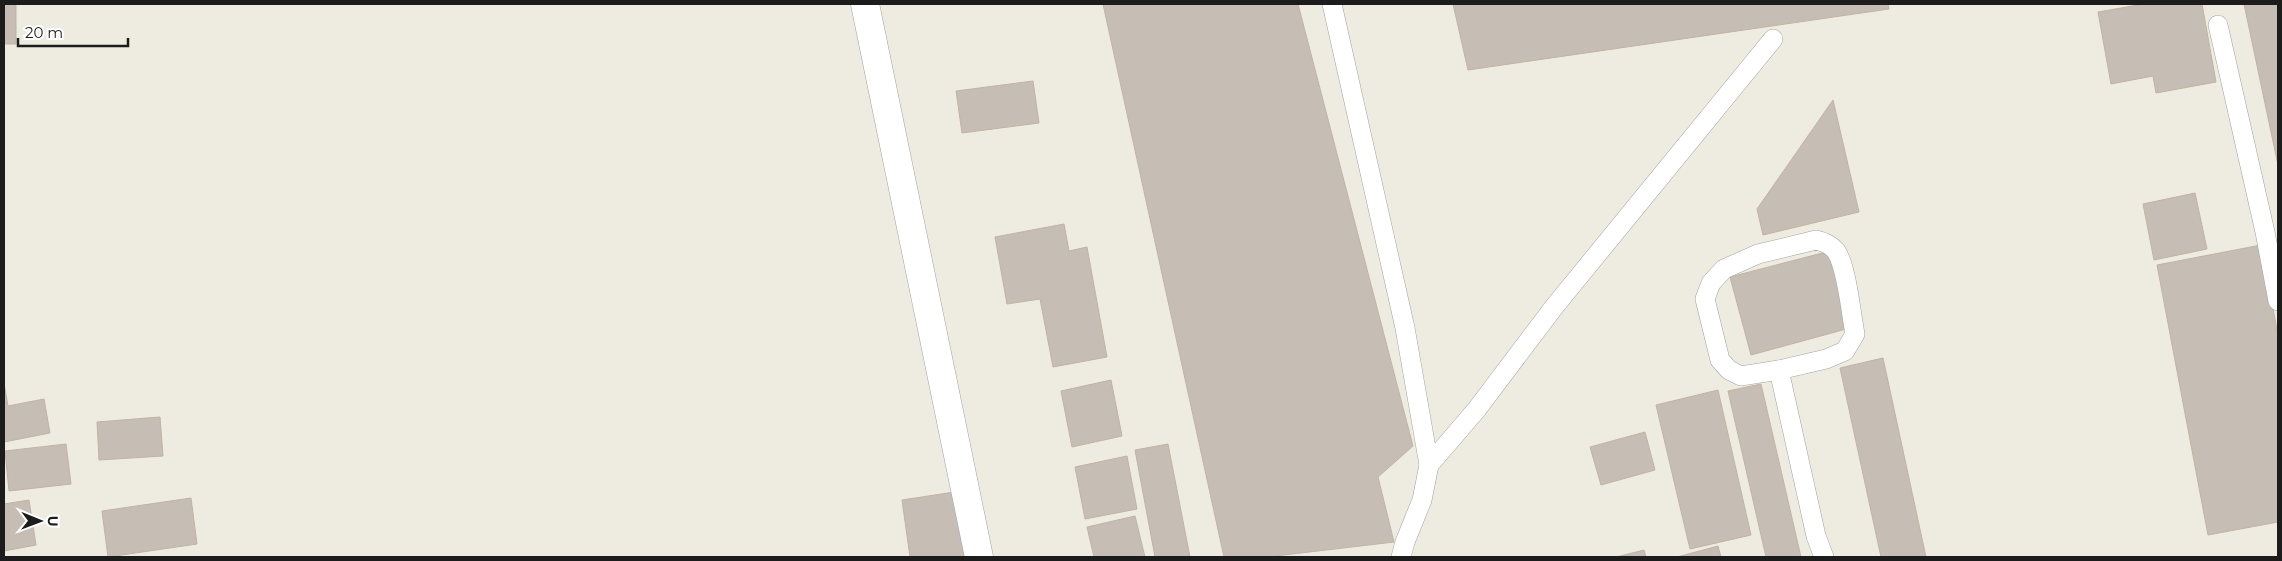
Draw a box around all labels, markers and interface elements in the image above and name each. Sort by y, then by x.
scale bar [18,15,128,47]
text: 20 m [25,23,63,42]
north arrow [15,496,65,546]
text: U [44,516,62,527]

